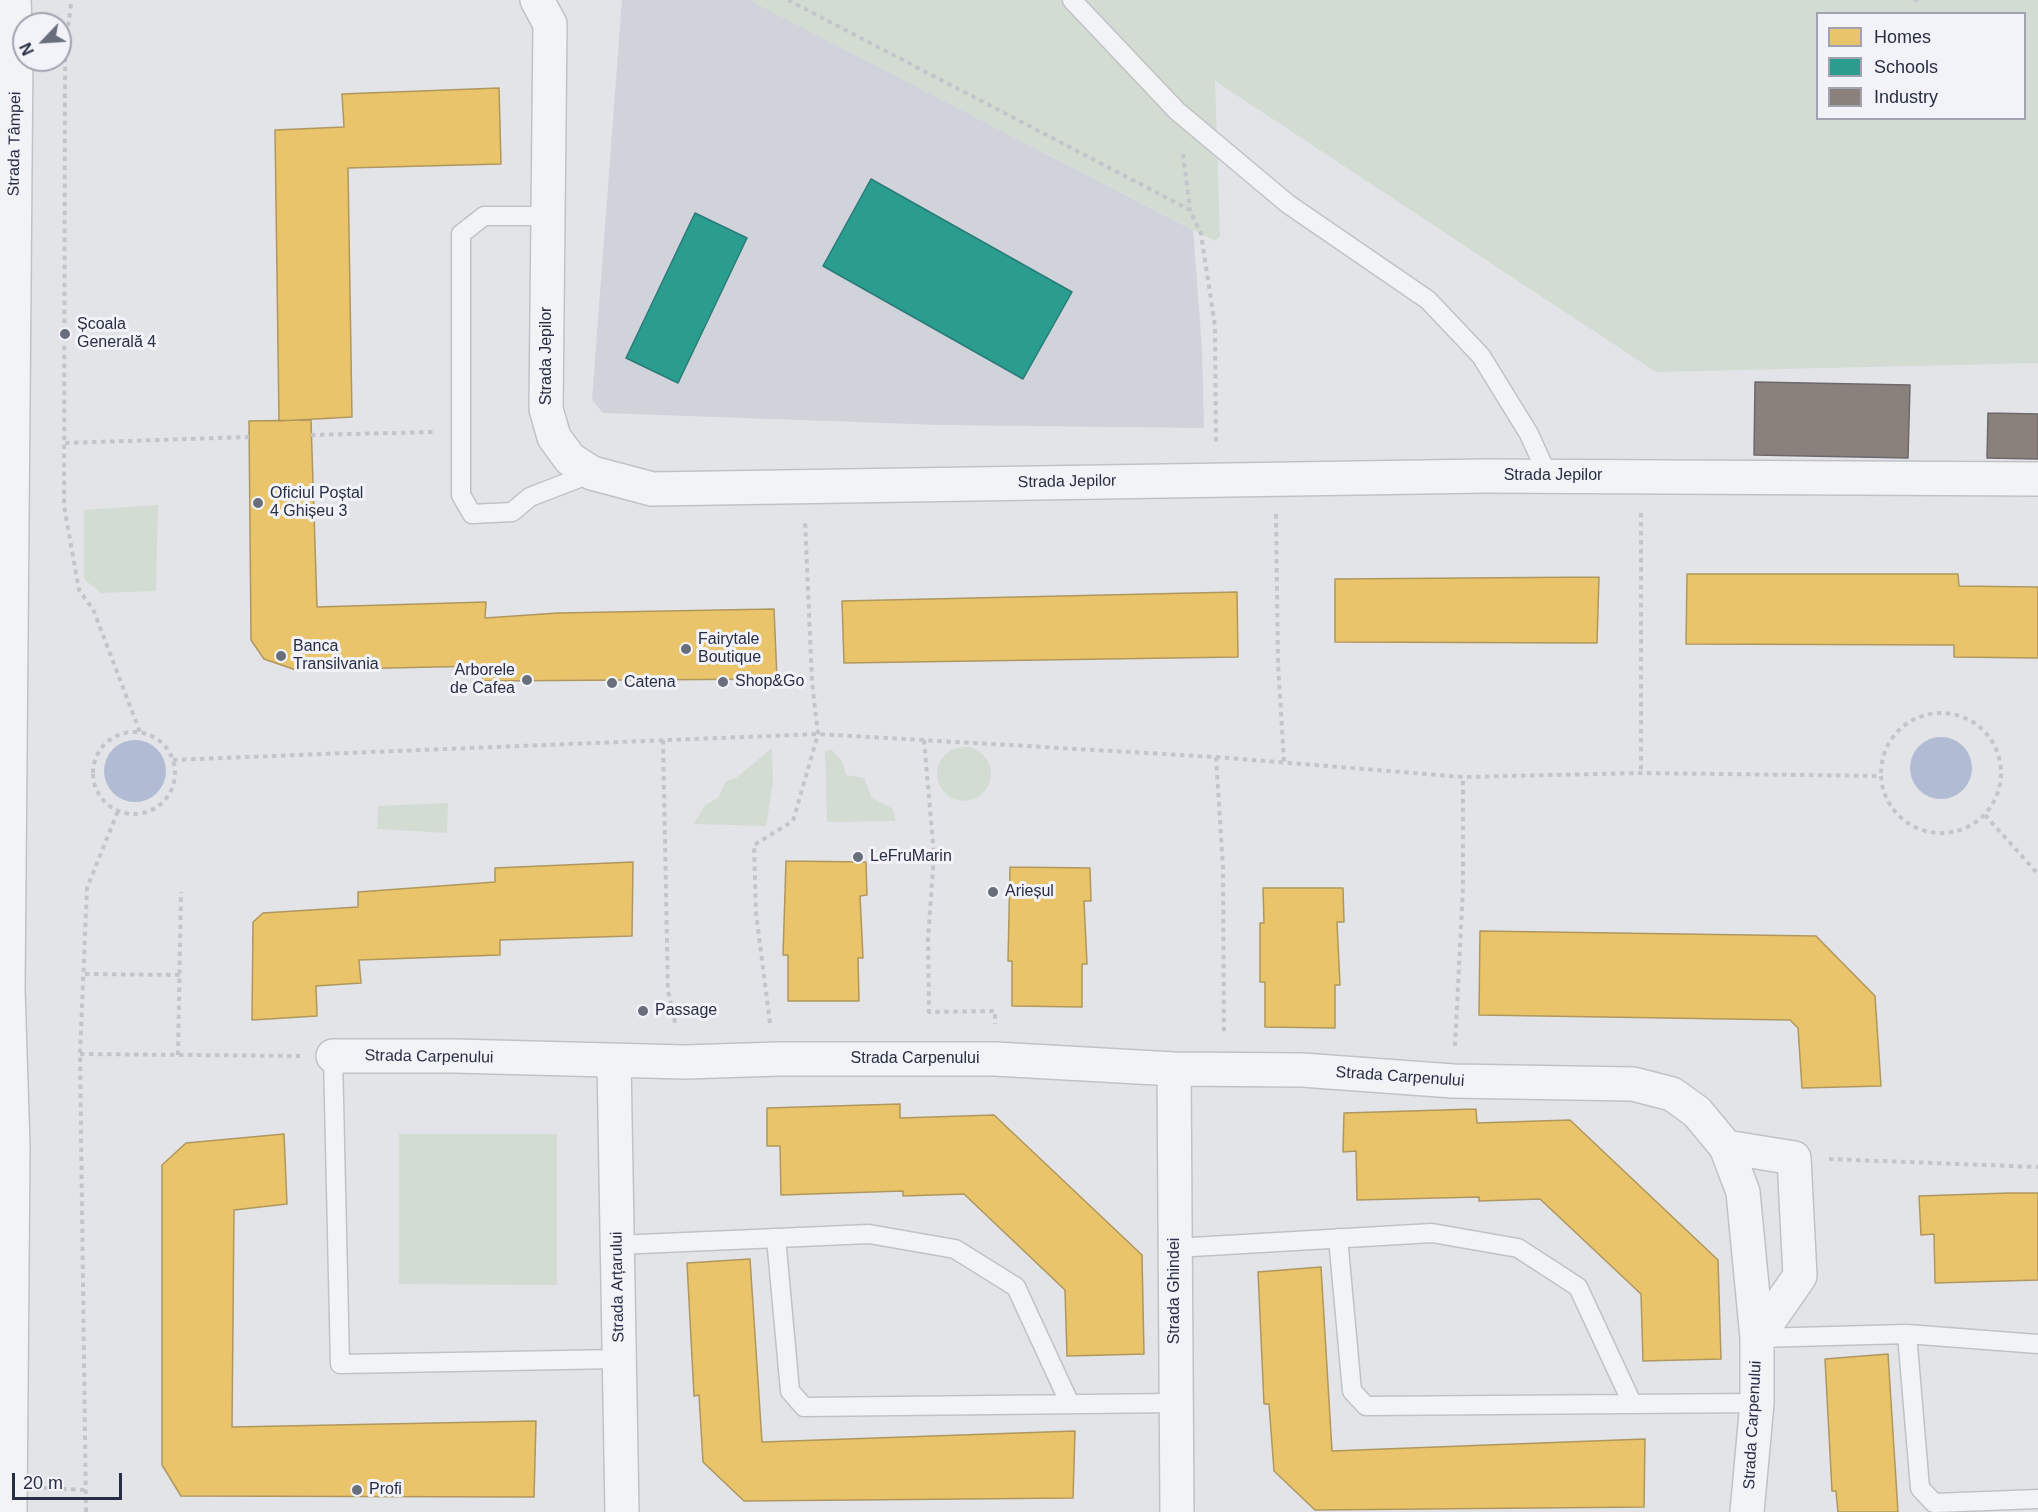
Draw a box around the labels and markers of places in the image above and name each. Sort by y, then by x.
place label: Școala Generală 4 [77,315,156,353]
marker: Școala Generală 4 [58,327,72,341]
place label: Oficiul Poștal 4 Ghișeu 3 [270,484,363,522]
marker: Oficiul Poștal 4 Ghișeu 3 [251,496,265,510]
place label: Fairytale Boutique [698,630,761,668]
place label: Banca Transilvania [293,637,379,675]
marker: Fairytale Boutique [679,642,693,656]
marker: Banca Transilvania [274,649,288,663]
place label: Arborele de Cafea [450,661,515,699]
place label: Shop&Go [735,672,804,692]
marker: Arborele de Cafea [520,673,534,687]
place label: Catena [624,673,676,693]
marker: Shop&Go [716,675,730,689]
marker: Catena [605,676,619,690]
place label: LeFruMarin [870,847,952,867]
marker: LeFruMarin [851,850,865,864]
place label: Arieșul [1005,882,1054,902]
marker: Arieșul [986,885,1000,899]
place label: Passage [655,1001,717,1021]
marker: Passage [636,1004,650,1018]
place label: Profi [369,1480,402,1500]
marker: Profi [350,1483,364,1497]

